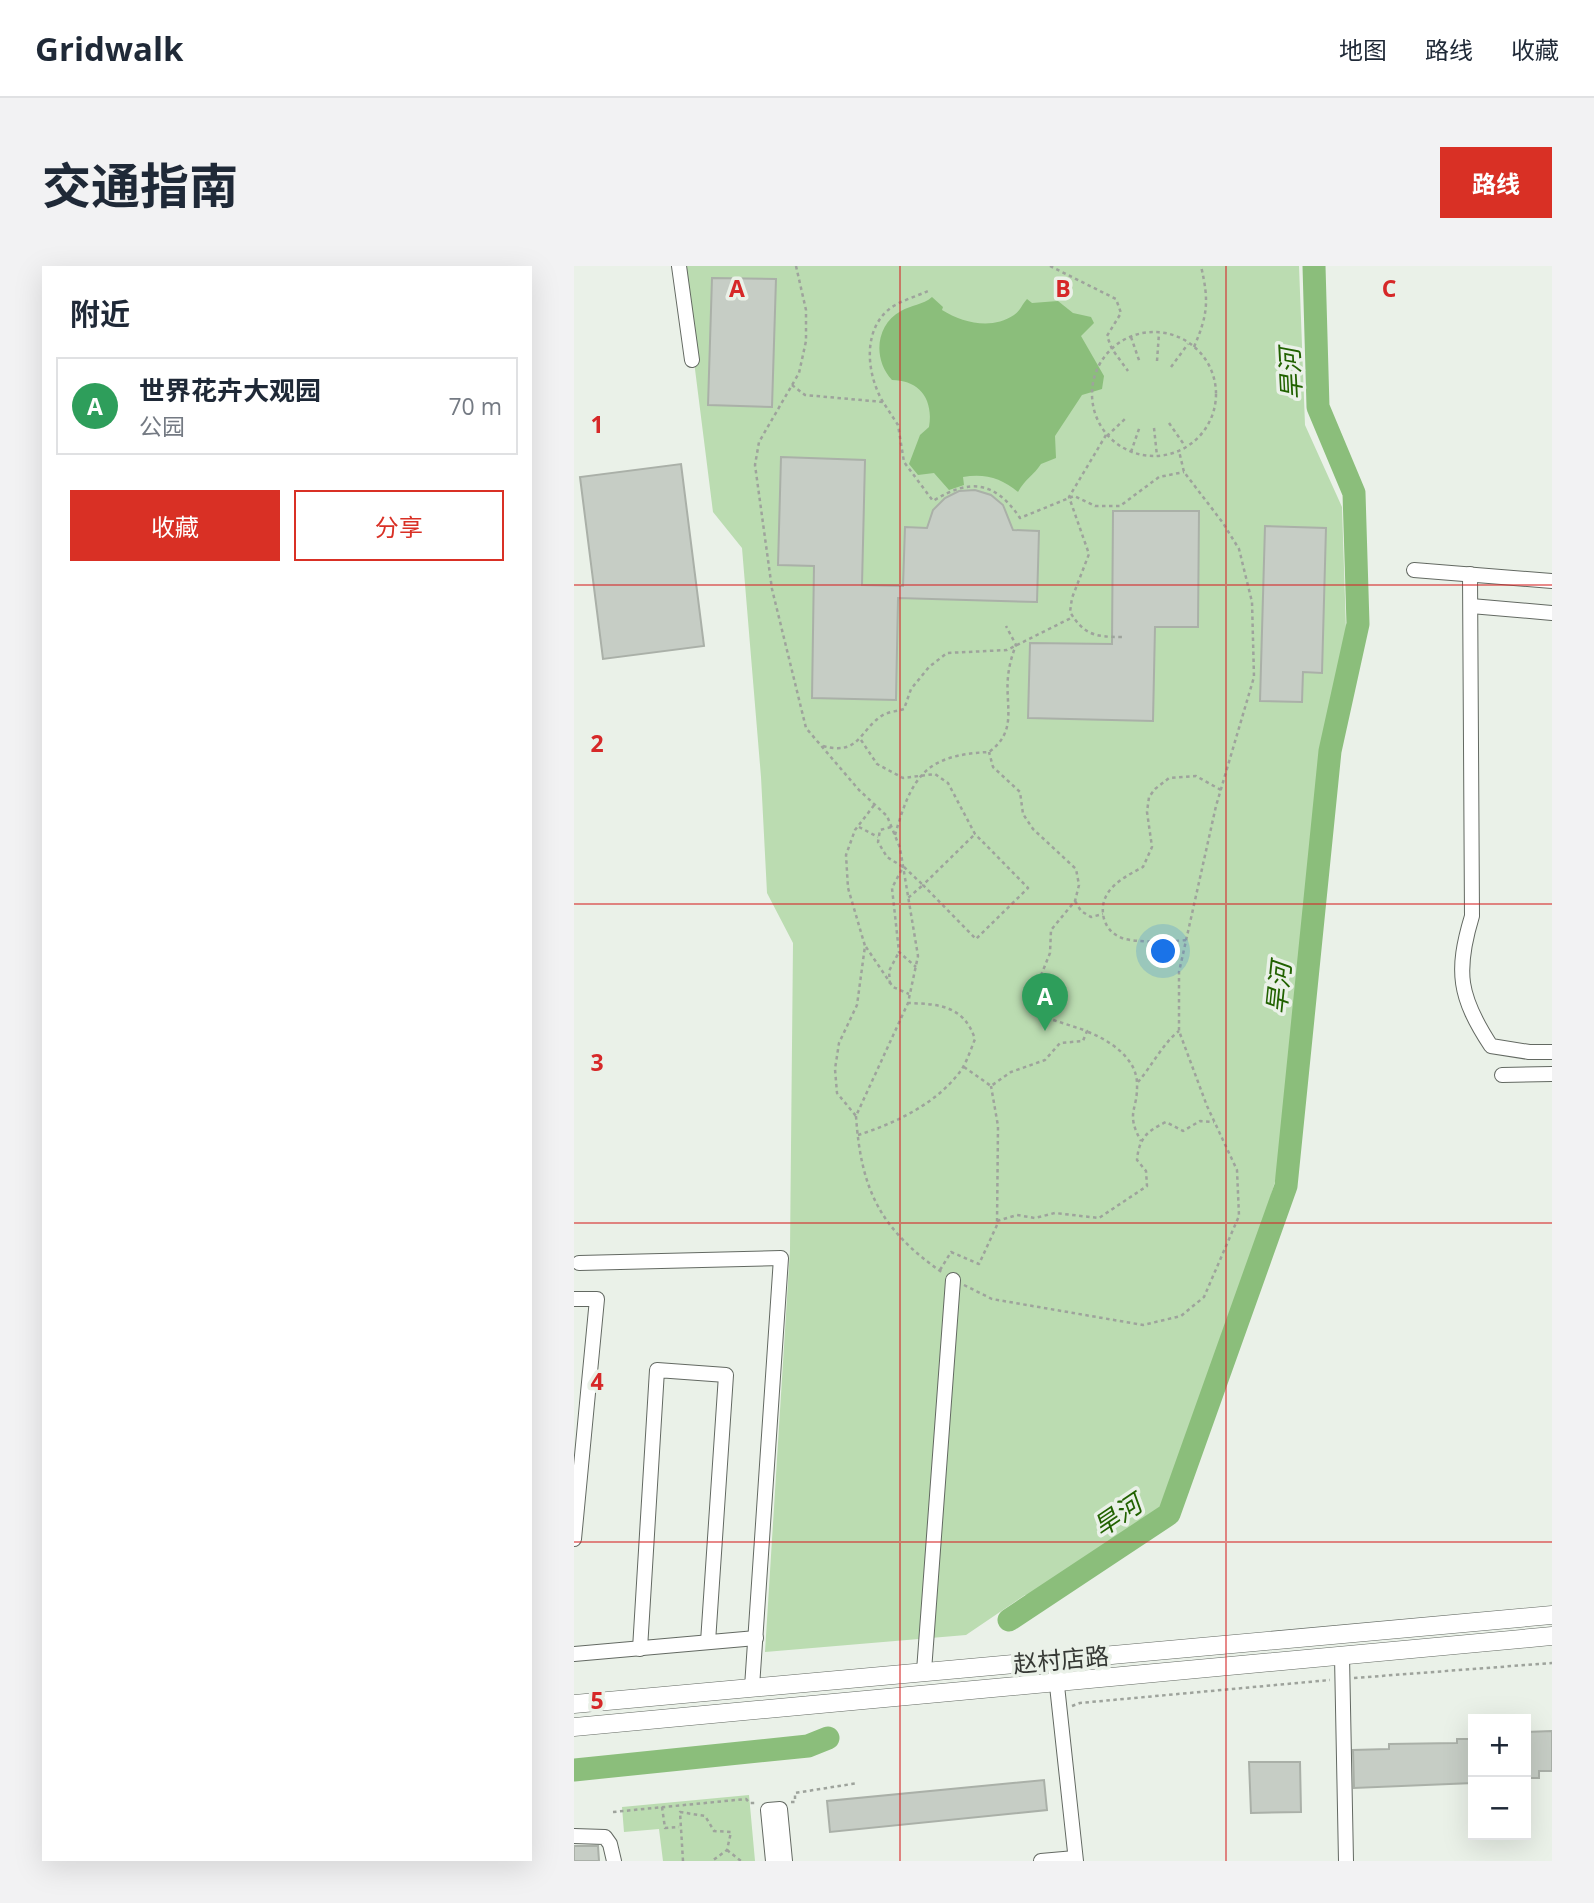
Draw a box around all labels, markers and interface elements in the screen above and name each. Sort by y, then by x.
text: Gridwalk [35,26,184,71]
text: 地图 [1339,33,1387,66]
text: 路线 [1425,33,1473,66]
text: 收藏 [1511,33,1559,66]
button: 路线 [1440,147,1552,218]
text: 交通指南 [42,152,238,218]
text: A [729,272,745,304]
text: B [1055,272,1071,304]
text: C [1382,272,1396,304]
text: 附近 [70,293,130,334]
water label: 旱河 [1270,342,1309,401]
text: 世界花卉大观园 [139,372,321,408]
text: A [87,390,103,422]
text: 70 m [448,390,502,422]
text: 1 [590,408,604,440]
text: 公园 [139,410,185,442]
button: 收藏 [70,490,280,561]
button: 分享 [294,490,504,561]
text: 2 [590,727,604,759]
your location [1146,934,1180,968]
water label: 旱河 [1257,955,1299,1016]
pin: A [1022,973,1068,1031]
text: 3 [590,1046,604,1078]
text: 4 [590,1365,604,1397]
water label: 旱河 [1085,1483,1153,1544]
street label: 赵村店路 [1012,1638,1110,1680]
text: 5 [590,1684,604,1716]
map controls [1468,1714,1531,1840]
button: + [1468,1714,1531,1777]
button: − [1468,1777,1531,1840]

